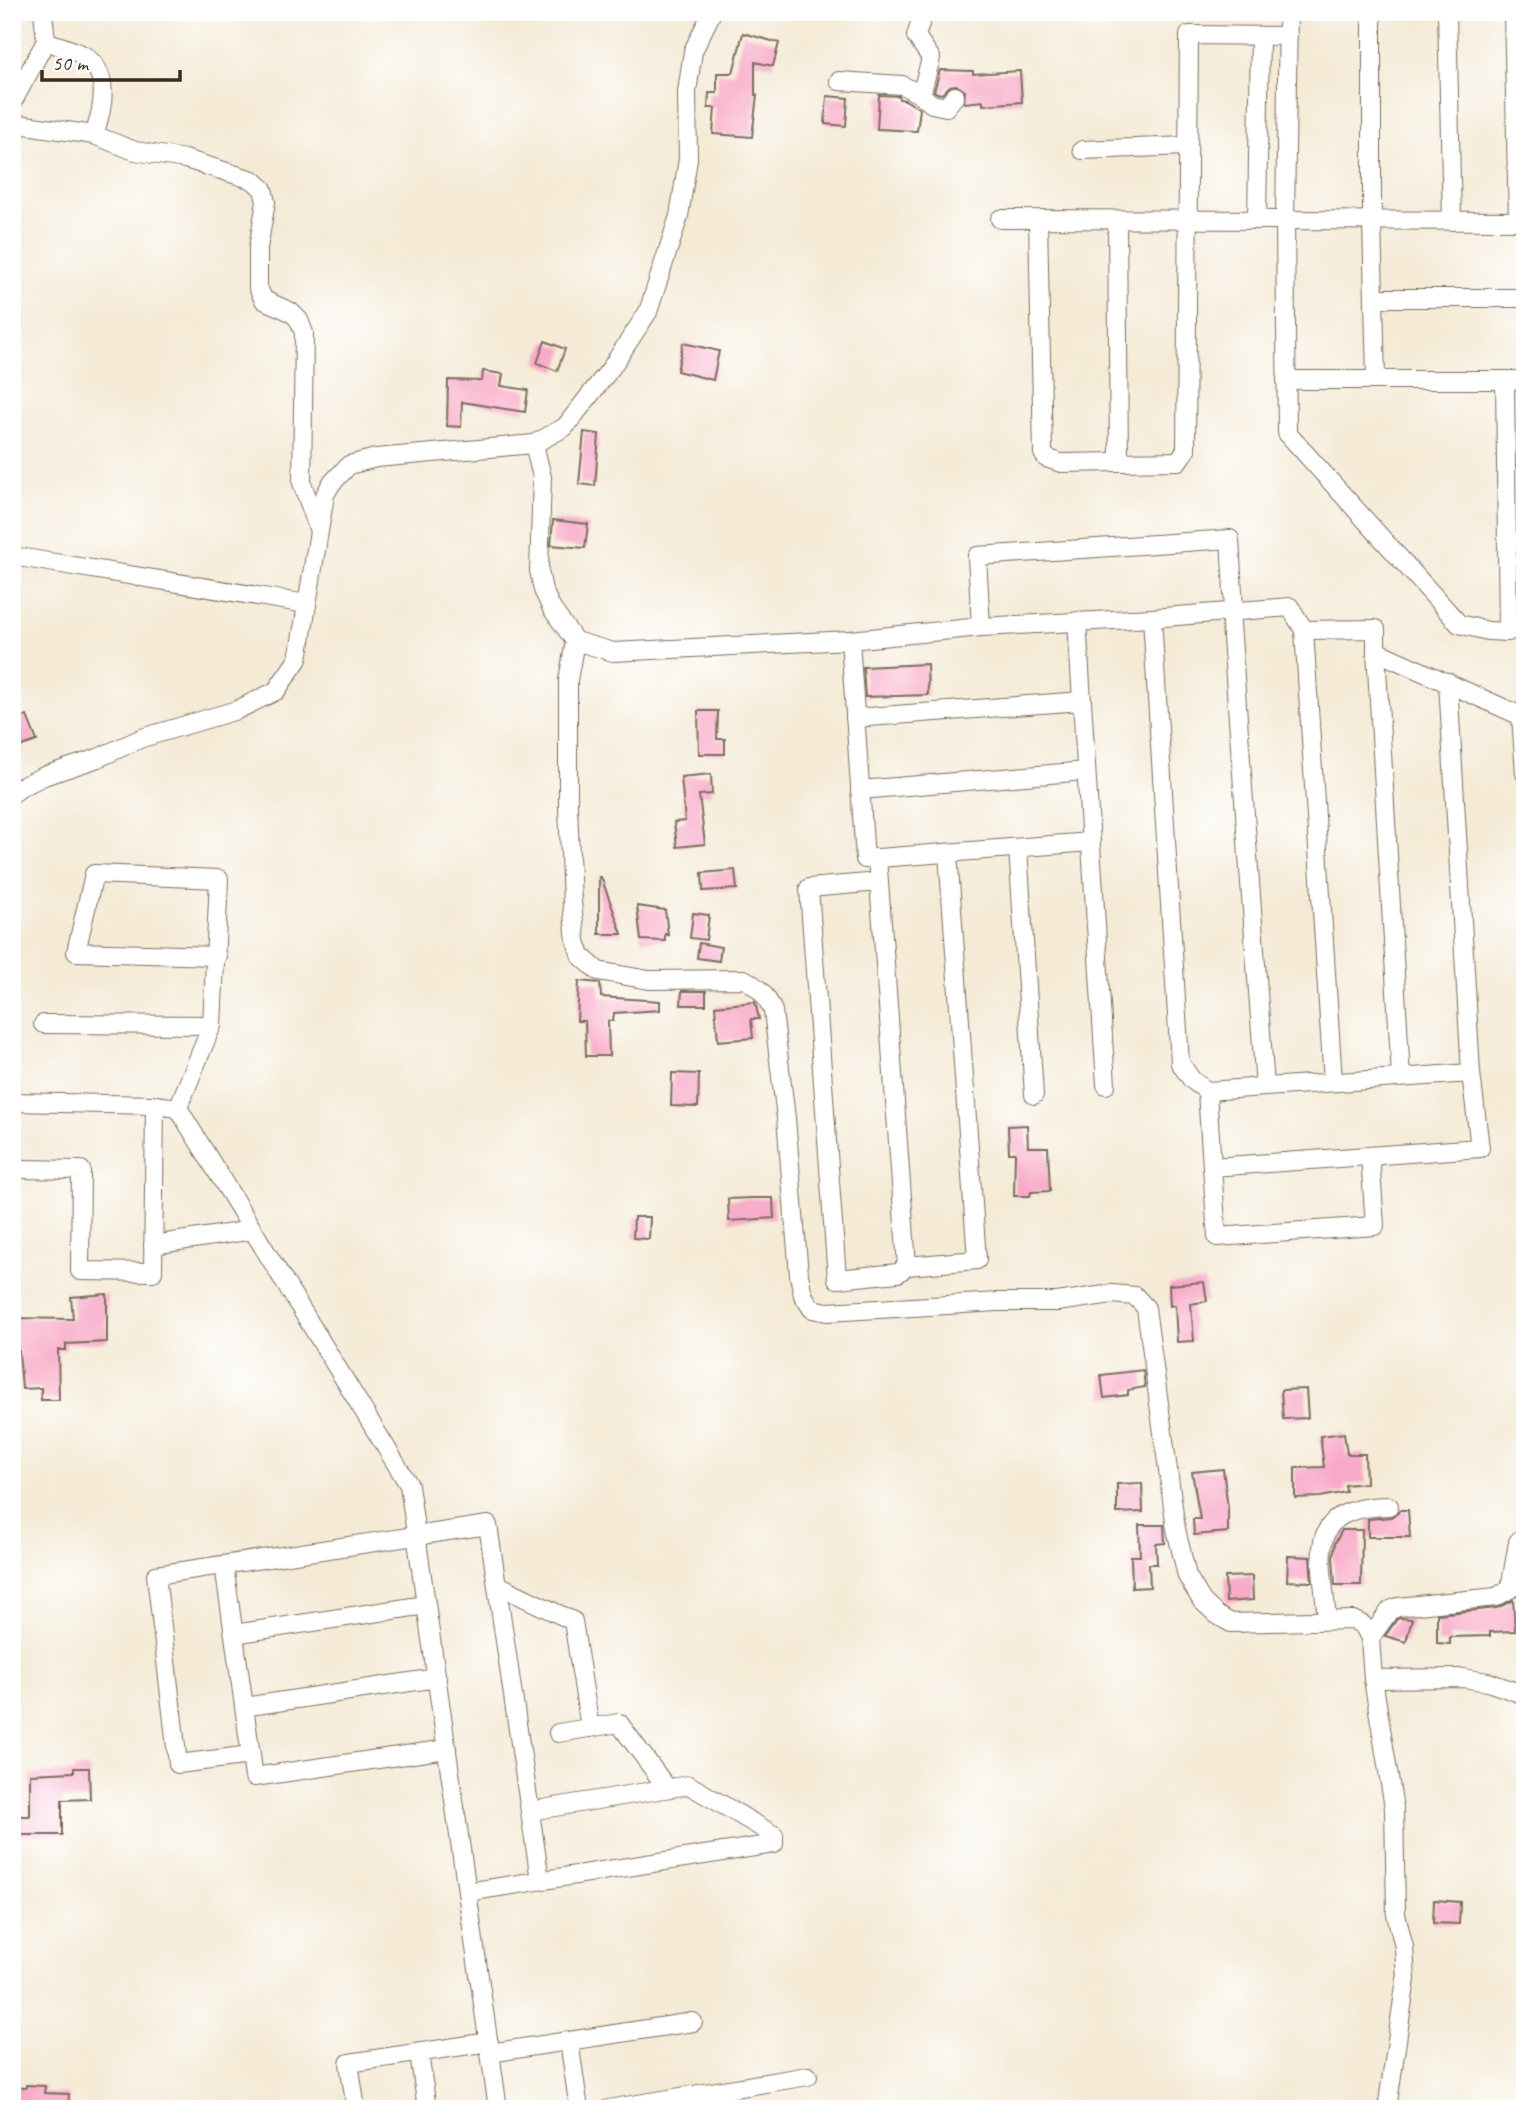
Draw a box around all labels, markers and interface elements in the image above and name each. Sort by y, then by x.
scale bar [42,38,180,82]
text: 50 m [52,50,90,76]

